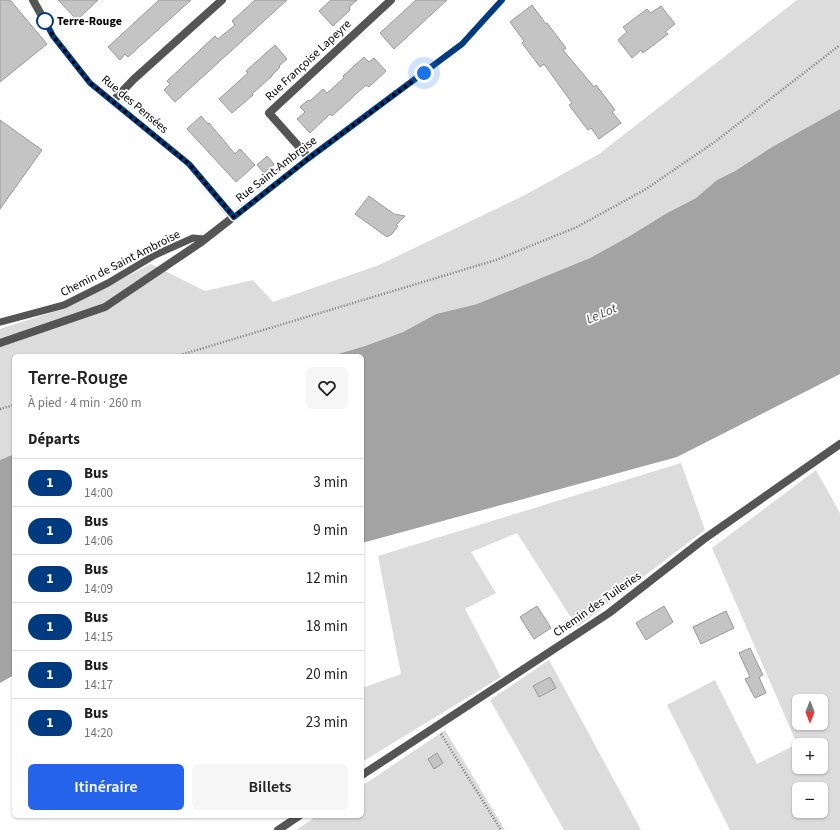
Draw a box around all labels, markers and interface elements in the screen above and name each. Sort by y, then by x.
marker: Terre-Rouge [36,12,54,30]
place label: Terre-Rouge [57,13,122,30]
street label: Rue Françoise Lapeyre [262,16,355,105]
your location [414,63,434,83]
street label: Rue des Pensées [98,71,172,137]
street label: Rue Saint-Ambroise [232,132,320,206]
street label: Chemin de Saint Ambroise [57,226,183,301]
water label: Le Lot [583,299,620,328]
text: Terre-Rouge [28,365,128,392]
button: heart [306,367,348,409]
text: À pied · 4 min · 260 m [28,394,142,412]
text: Départs [28,429,80,450]
text: Bus [84,463,108,484]
text: 3 min [313,472,348,493]
text: 1 [46,473,54,493]
text: 14:00 [84,484,113,502]
text: Bus [84,511,108,532]
text: 9 min [313,520,348,541]
text: 1 [46,521,54,541]
text: 14:06 [84,532,113,550]
text: Bus [84,559,108,580]
text: 12 min [306,568,348,589]
street label: Chemin des Tuileries [550,568,645,641]
text: 1 [46,569,54,589]
text: 14:09 [84,580,113,598]
text: Bus [84,607,108,628]
text: 18 min [306,616,348,637]
text: 1 [46,617,54,637]
text: 14:15 [84,628,113,646]
text: Bus [84,655,108,676]
text: 20 min [306,664,348,685]
text: 1 [46,665,54,685]
text: 14:17 [84,676,113,694]
north arrow [792,694,828,730]
map controls [792,694,828,818]
text: Bus [84,703,108,724]
text: 23 min [306,712,348,733]
text: 1 [46,713,54,733]
text: 14:20 [84,724,113,742]
button: + [792,738,828,774]
button: Itinéraire [28,764,184,810]
button: Billets [192,764,348,810]
button: − [792,782,828,818]

